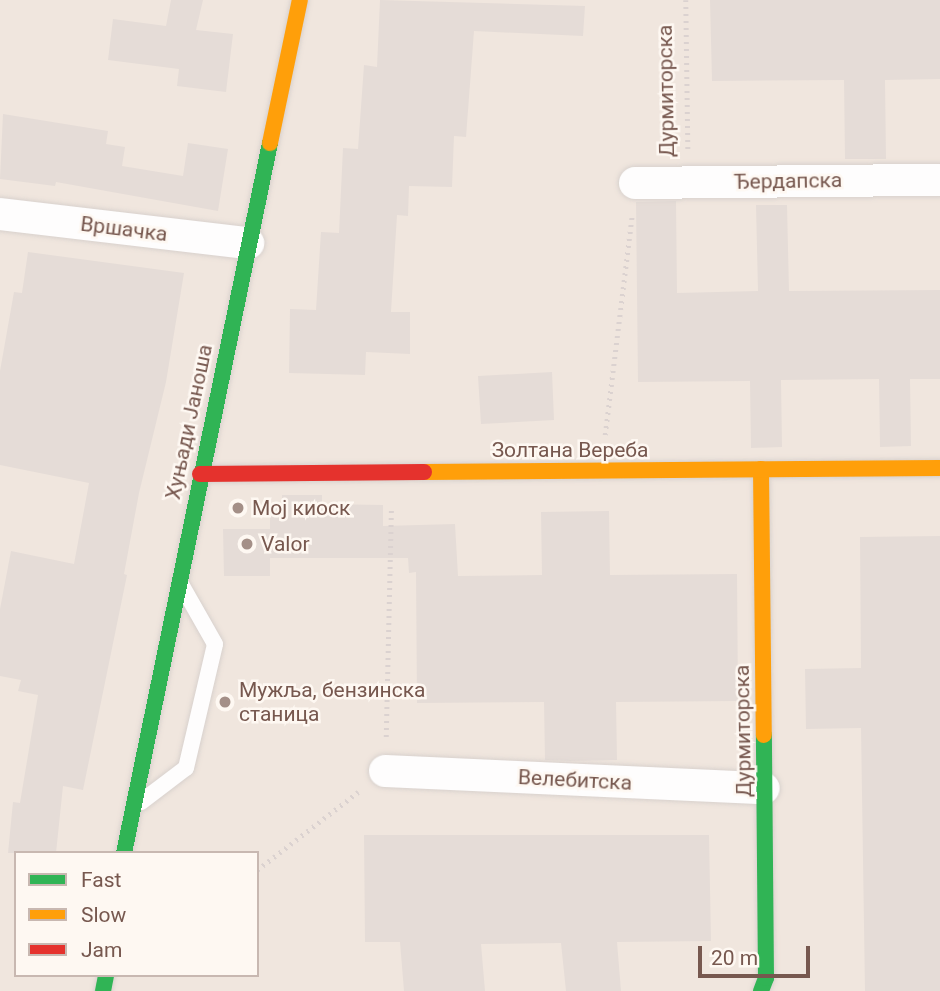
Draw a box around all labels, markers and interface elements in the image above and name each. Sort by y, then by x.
street label: Дурмиторска [652,25,680,157]
street label: Ђердапска [734,167,842,195]
street label: Вршачка [79,211,169,247]
street label: Хуњади Јаноша [160,342,218,502]
street label: Золтана Вереба [492,437,648,463]
place label: Мој киоск [252,495,350,521]
marker: Мој киоск [230,500,246,516]
place label: Valor [261,531,310,557]
marker: Valor [239,536,255,552]
street label: Дурмиторска [729,665,757,797]
place label: Мужља, бензинска станица [239,677,425,727]
marker: Мужља, бензинска станица [217,694,233,710]
street label: Велебитска [517,764,633,796]
legend [14,851,259,977]
text: Fast [81,868,121,892]
text: Slow [81,903,126,927]
scale bar [702,932,814,976]
text: Jam [81,938,122,962]
text: 20 m [711,946,758,970]

